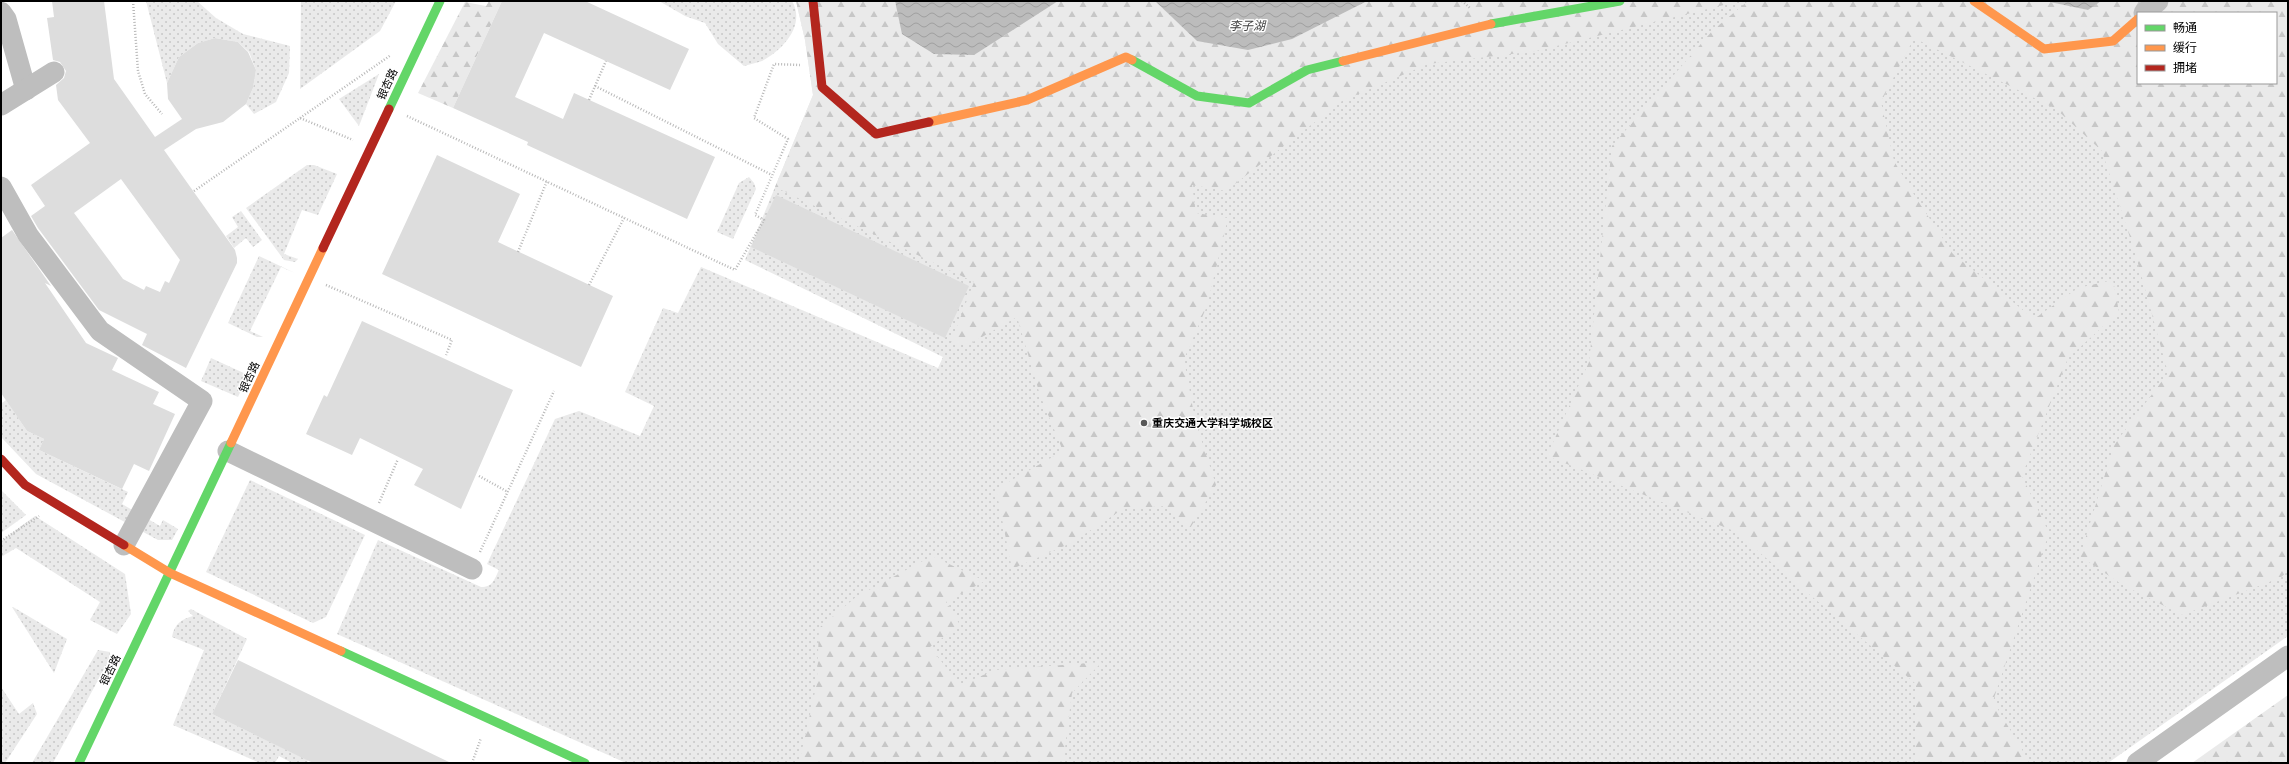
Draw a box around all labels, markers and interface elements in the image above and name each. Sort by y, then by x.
legend [2137,12,2277,84]
water label: 李子湖 [1229,18,1267,33]
text: 畅通 [2173,20,2197,35]
text: 缓行 [2173,40,2197,55]
text: 拥堵 [2173,60,2197,75]
street label: 银杏路 [374,66,400,102]
street label: 银杏路 [236,359,262,395]
place label: 重庆交通大学科学城校区 [1152,416,1273,430]
marker: 重庆交通大学科学城校区 [1139,418,1149,428]
street label: 银杏路 [96,652,124,688]

